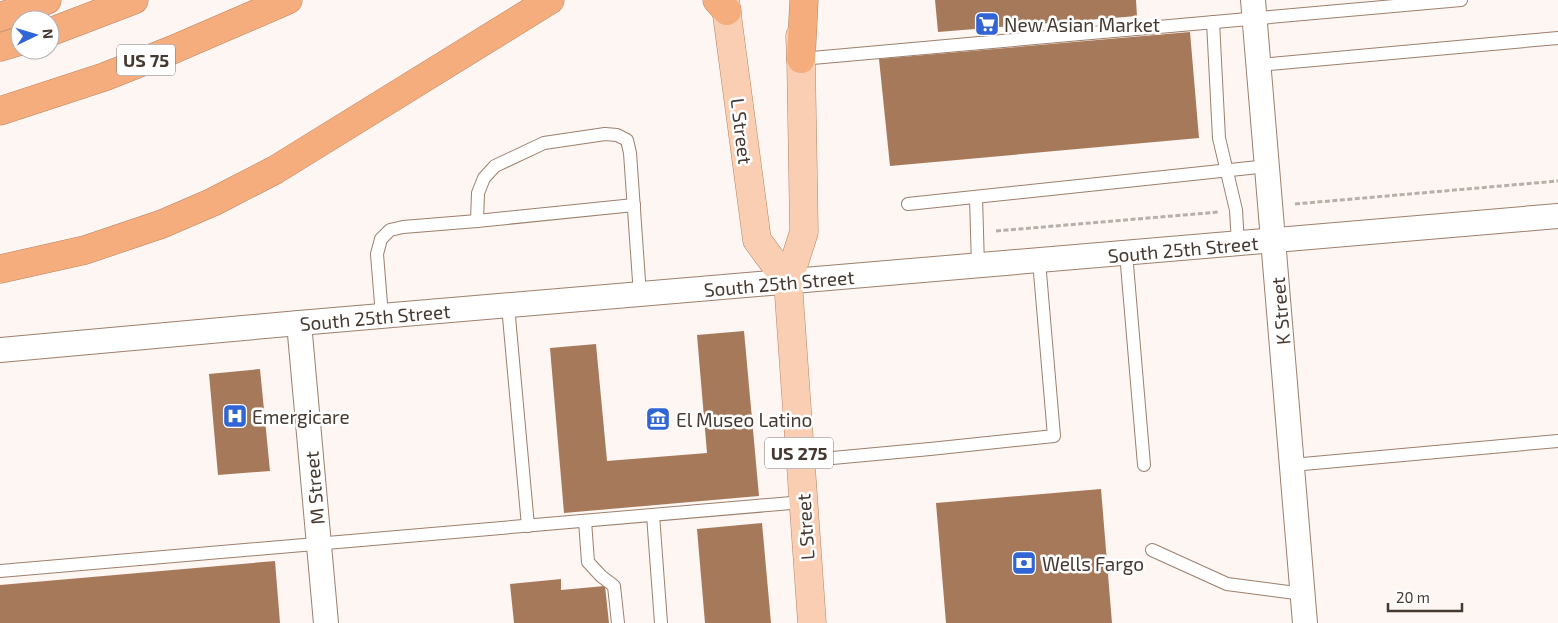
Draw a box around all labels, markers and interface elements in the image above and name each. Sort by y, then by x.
north arrow [10,10,60,60]
supermarket icon: New Asian Market [974,11,1000,37]
place label: New Asian Market [1004,13,1160,36]
text: N [40,28,57,40]
road number: US 75 [117,44,175,76]
street label: L Street [727,97,757,165]
street label: South 25th Street [1107,231,1259,267]
street label: South 25th Street [703,265,855,301]
street label: K Street [1266,276,1294,346]
street label: South 25th Street [299,299,451,335]
hospital icon: Emergicare [222,403,248,429]
place label: Emergicare [252,405,350,428]
museum icon: El Museo Latino [645,406,671,432]
place label: El Museo Latino [676,408,812,431]
road number: US 275 [765,438,833,468]
street label: M Street [299,450,329,526]
street label: L Street [791,493,819,561]
bank icon: Wells Fargo [1011,550,1037,576]
place label: Wells Fargo [1042,552,1144,575]
scale bar [1388,580,1462,612]
text: 20 m [1396,588,1430,606]

